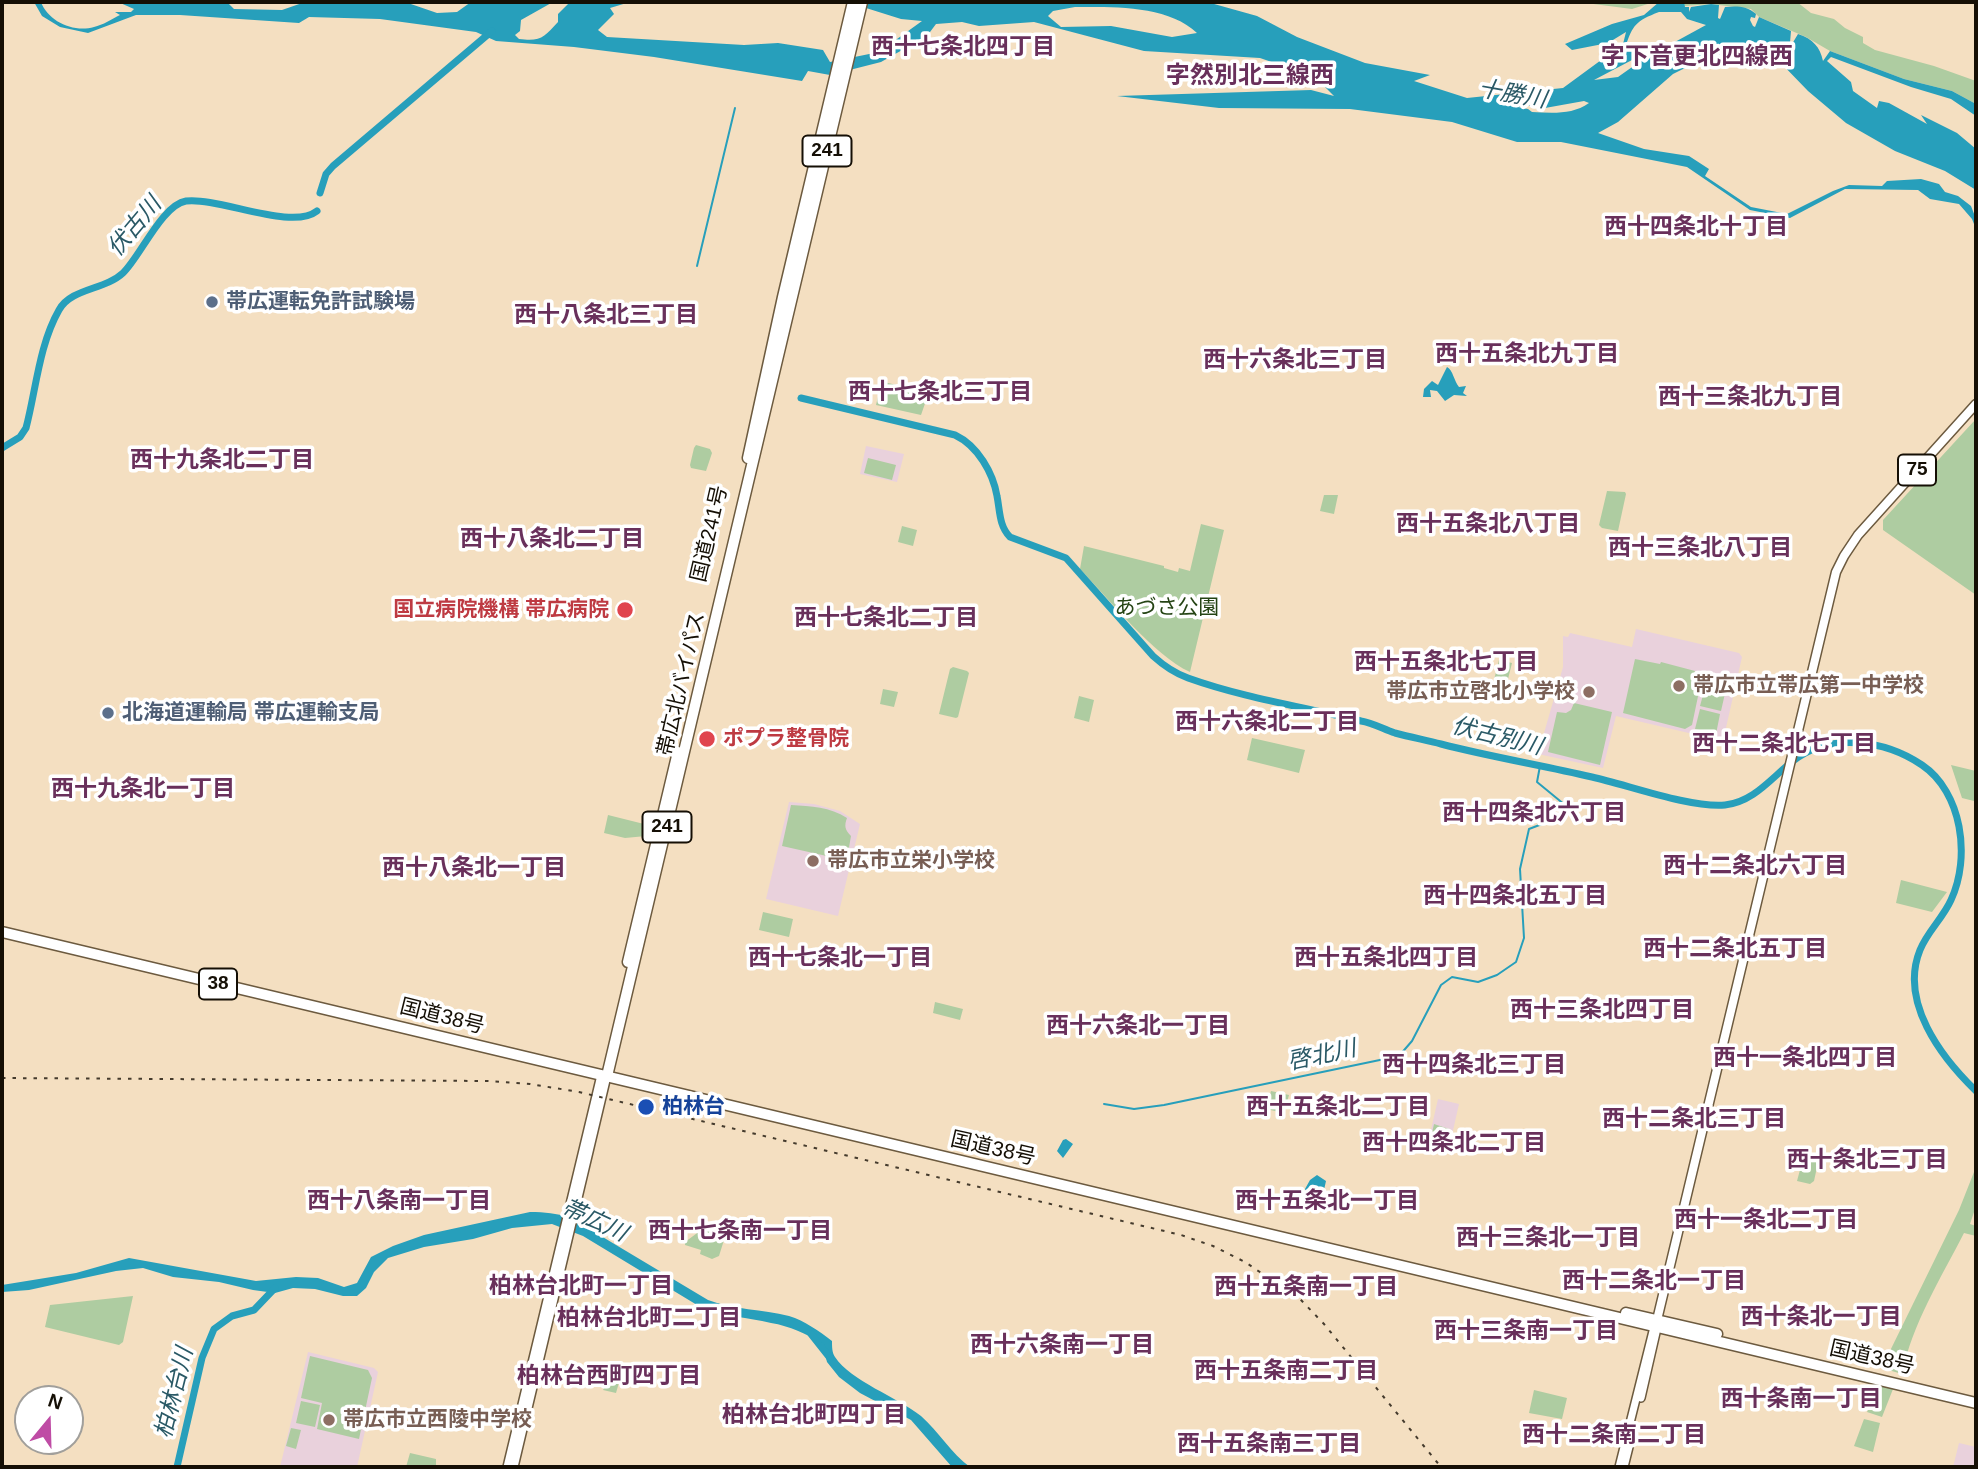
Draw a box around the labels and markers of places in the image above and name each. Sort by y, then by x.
place label: 帯広運転免許試験場 [226,289,415,315]
marker: 帯広運転免許試験場 [204,294,220,310]
place label: 国立病院機構 帯広病院 [393,597,609,623]
marker: 国立病院機構 帯広病院 [615,600,635,620]
place label: 帯広市立帯広第一中学校 [1693,673,1924,699]
marker: 帯広市立帯広第一中学校 [1671,678,1687,694]
place label: 帯広市立啓北小学校 [1386,679,1575,705]
marker: 帯広市立啓北小学校 [1581,684,1597,700]
place label: 北海道運輸局 帯広運輸支局 [122,700,380,726]
marker: 北海道運輸局 帯広運輸支局 [100,705,116,721]
place label: ポプラ整骨院 [723,726,849,752]
marker: ポプラ整骨院 [697,729,717,749]
place label: 帯広市立栄小学校 [827,848,995,874]
marker: 帯広市立栄小学校 [805,853,821,869]
place label: 柏林台 [662,1094,725,1120]
marker: 柏林台 [636,1097,656,1117]
place label: 帯広市立西陵中学校 [343,1407,532,1433]
marker: 帯広市立西陵中学校 [321,1412,337,1428]

